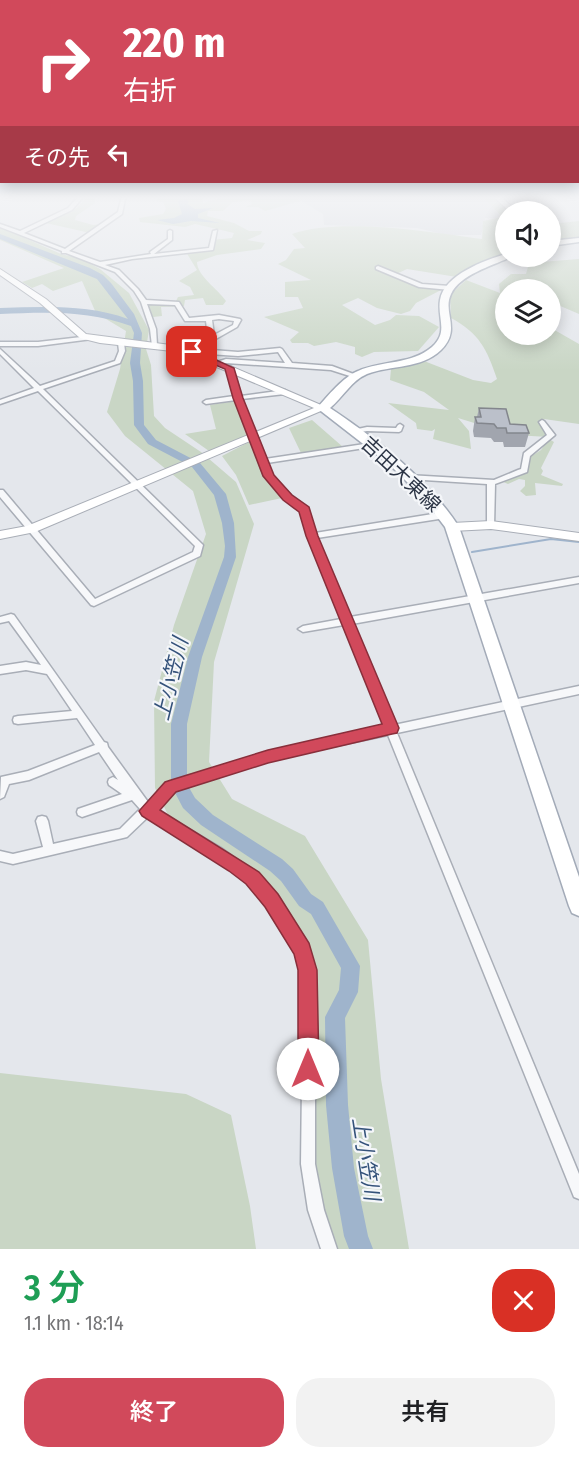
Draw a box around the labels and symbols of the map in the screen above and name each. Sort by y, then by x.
pin [166,326,217,377]
street label: 吉田大東線 [356,431,446,517]
water label: 上小笠川 [148,633,194,723]
position arrow [276,1037,340,1101]
water label: 上小笠川 [347,1115,386,1204]

